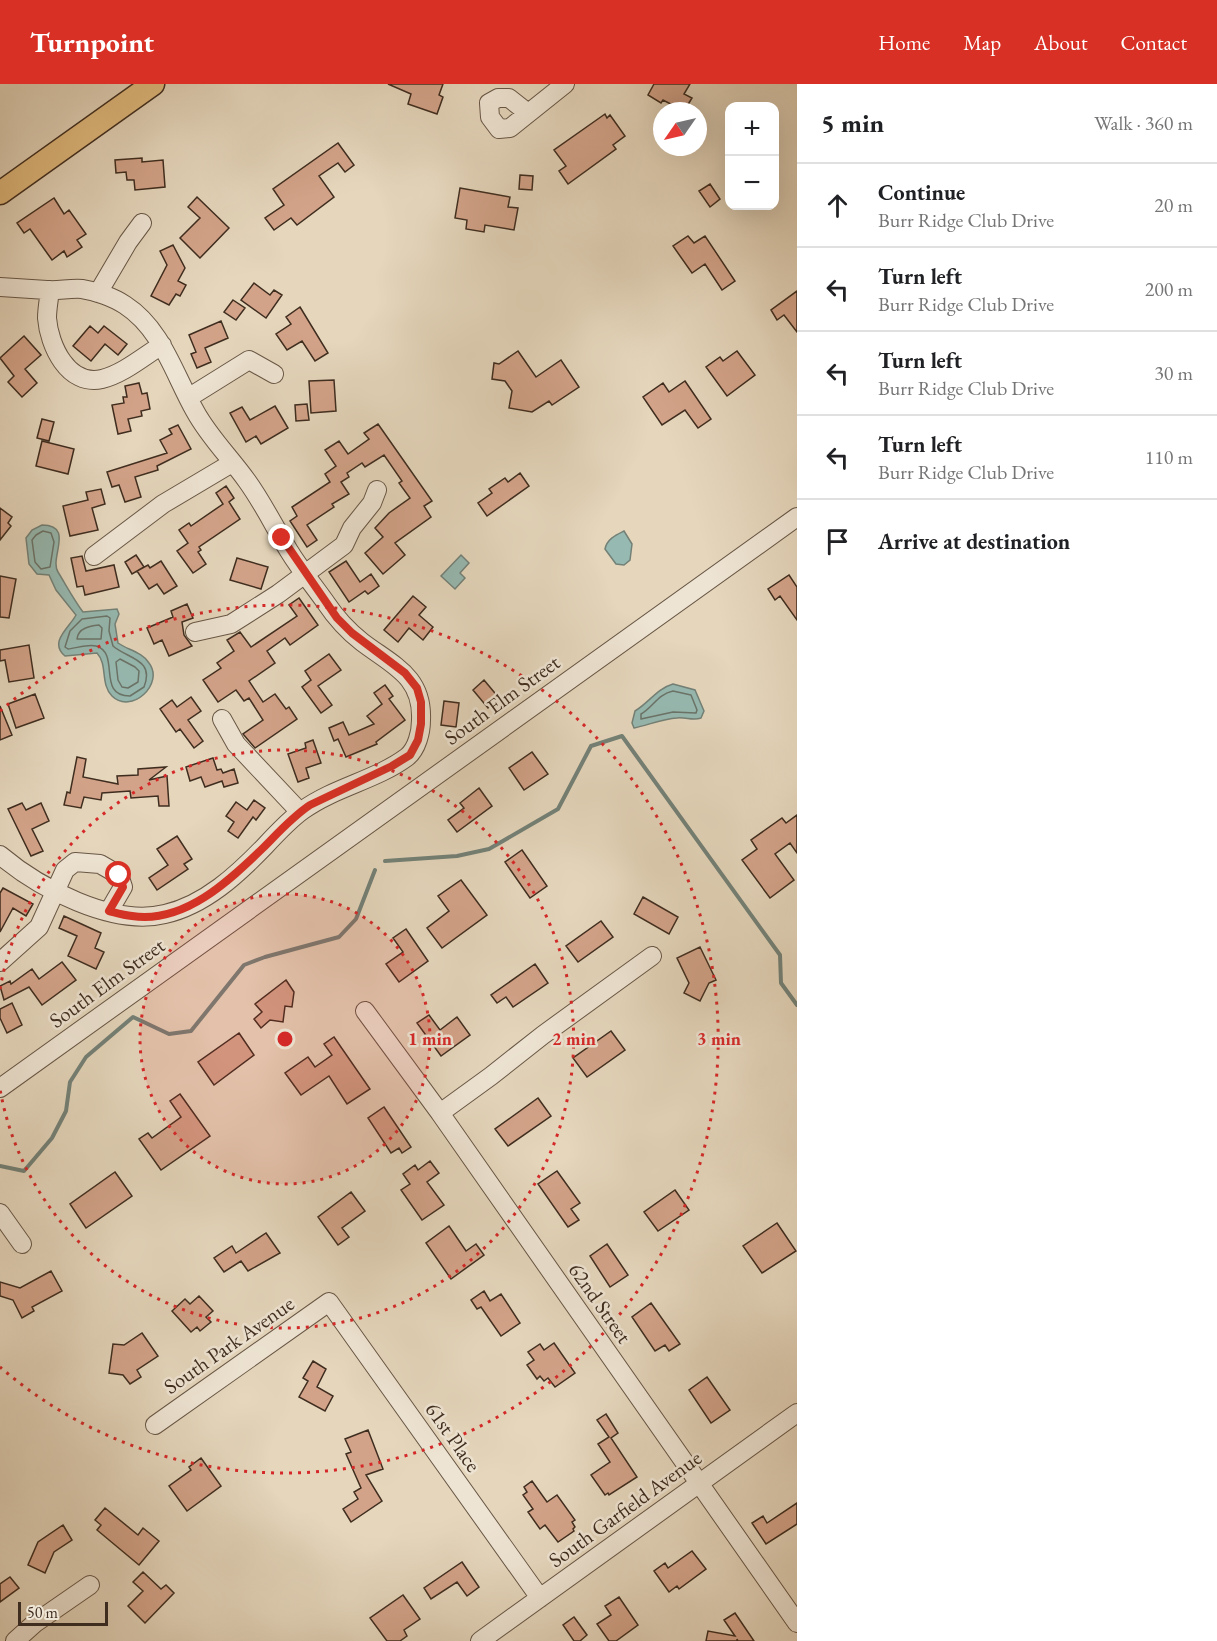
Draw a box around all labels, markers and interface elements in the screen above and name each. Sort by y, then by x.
text: Turnpoint [30,24,154,60]
text: Home [878,29,930,56]
text: Map [963,29,1001,56]
text: About [1034,29,1087,56]
text: Contact [1120,29,1187,56]
north arrow [653,102,707,156]
map controls [725,102,779,210]
button: + [725,102,779,156]
text: 5 min [821,106,884,140]
text: Walk · 360 m [1094,110,1193,136]
button: − [725,156,779,210]
text: Continue [878,178,965,207]
icon: ahead [821,189,854,222]
text: 20 m [1154,192,1193,218]
text: Burr Ridge Club Drive [878,207,1054,233]
text: Turn left [878,262,962,291]
icon: left [821,273,854,306]
text: 200 m [1145,276,1193,302]
text: Burr Ridge Club Drive [878,291,1054,317]
text: Turn left [878,346,962,375]
icon: left [821,357,854,390]
text: 30 m [1154,360,1193,386]
text: Burr Ridge Club Drive [878,375,1054,401]
text: Turn left [878,430,962,459]
icon: left [821,441,854,474]
text: 110 m [1145,444,1193,470]
text: Burr Ridge Club Drive [878,459,1054,485]
route end [268,524,294,550]
icon: arrive [821,525,854,558]
text: Arrive at destination [878,527,1070,556]
street label: South Elm Street [439,648,565,751]
route start [105,861,131,887]
street label: South Elm Street [44,931,170,1034]
text: 1 min [408,1027,452,1050]
text: 2 min [552,1027,596,1050]
text: 3 min [697,1027,741,1050]
centre of rings [275,1029,295,1049]
street label: 62nd Street [563,1257,638,1349]
street label: South Park Avenue [158,1290,299,1400]
street label: 61st Place [420,1397,487,1477]
street label: South Garfield Avenue [543,1444,707,1573]
scale bar [18,1599,108,1626]
text: 50 m [27,1602,58,1623]

